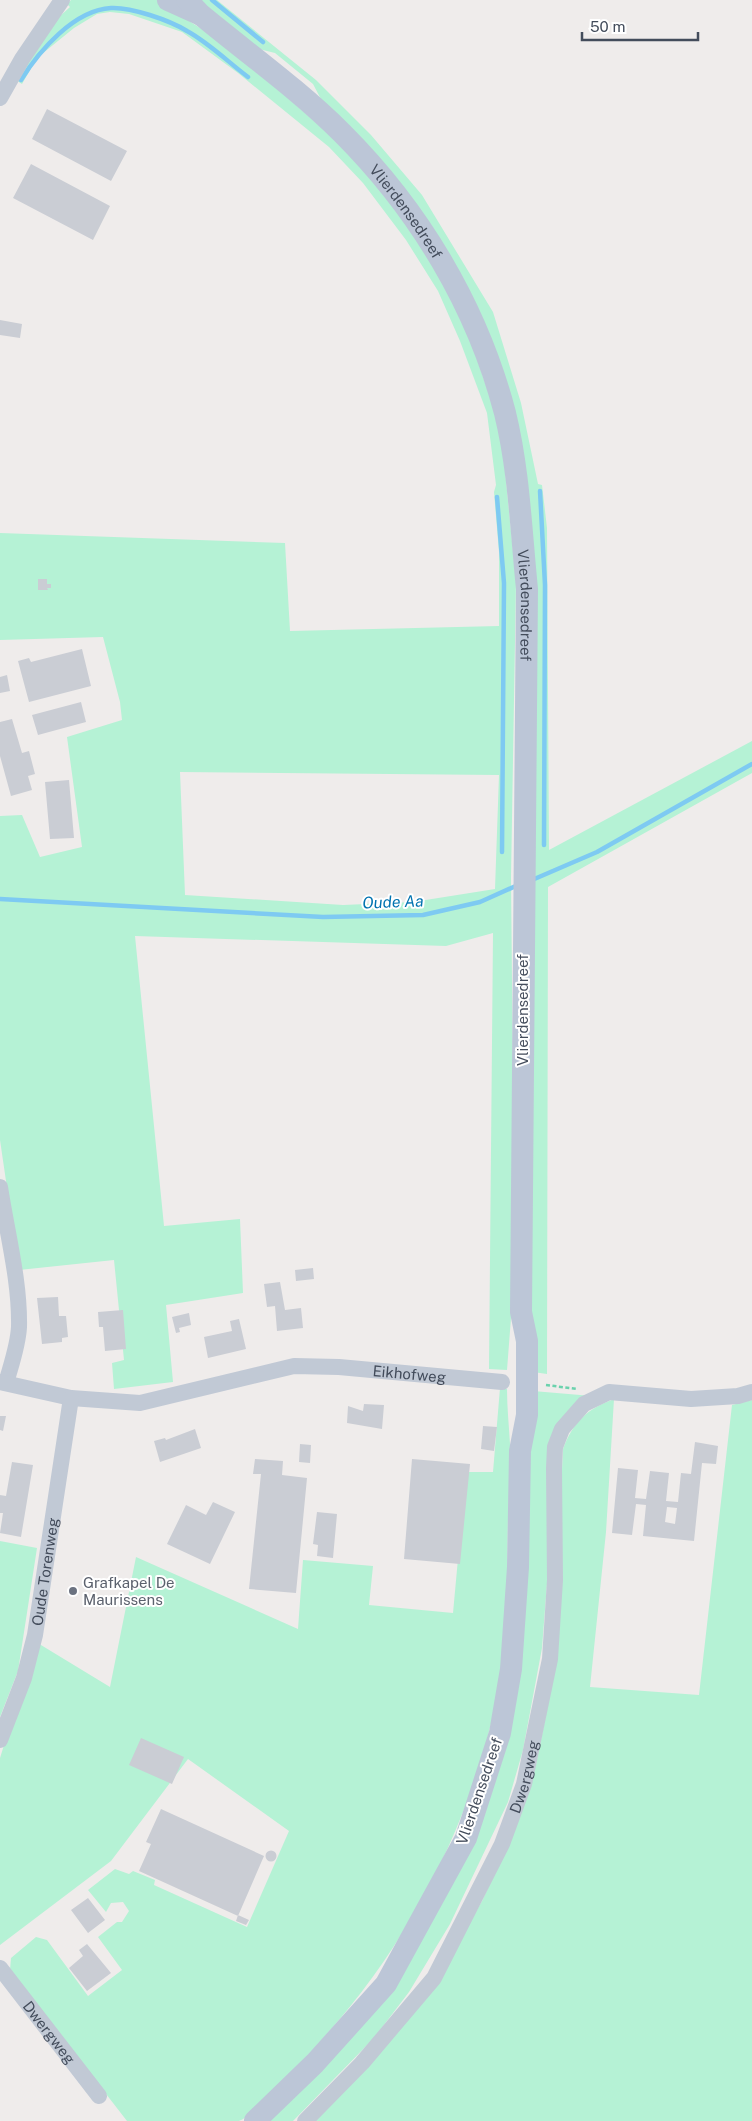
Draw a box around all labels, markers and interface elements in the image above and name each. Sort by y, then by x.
scale bar [582,10,698,42]
text: 50 m [590,18,625,35]
street label: Vlierdensedreef [367,161,446,261]
street label: Vlierdensedreef [515,549,536,661]
water label: Oude Aa [362,891,424,913]
street label: Vlierdensedreef [514,954,531,1066]
street label: Eikhofweg [372,1362,447,1385]
street label: Oude Torenweg [28,1516,61,1627]
place label: Grafkapel De Maurissens [83,1574,175,1608]
marker: Grafkapel De Maurissens [67,1585,79,1597]
street label: Vlierdensedreef [453,1735,505,1847]
street label: Dwergweg [506,1739,541,1815]
street label: Dwergweg [20,1997,79,2067]

